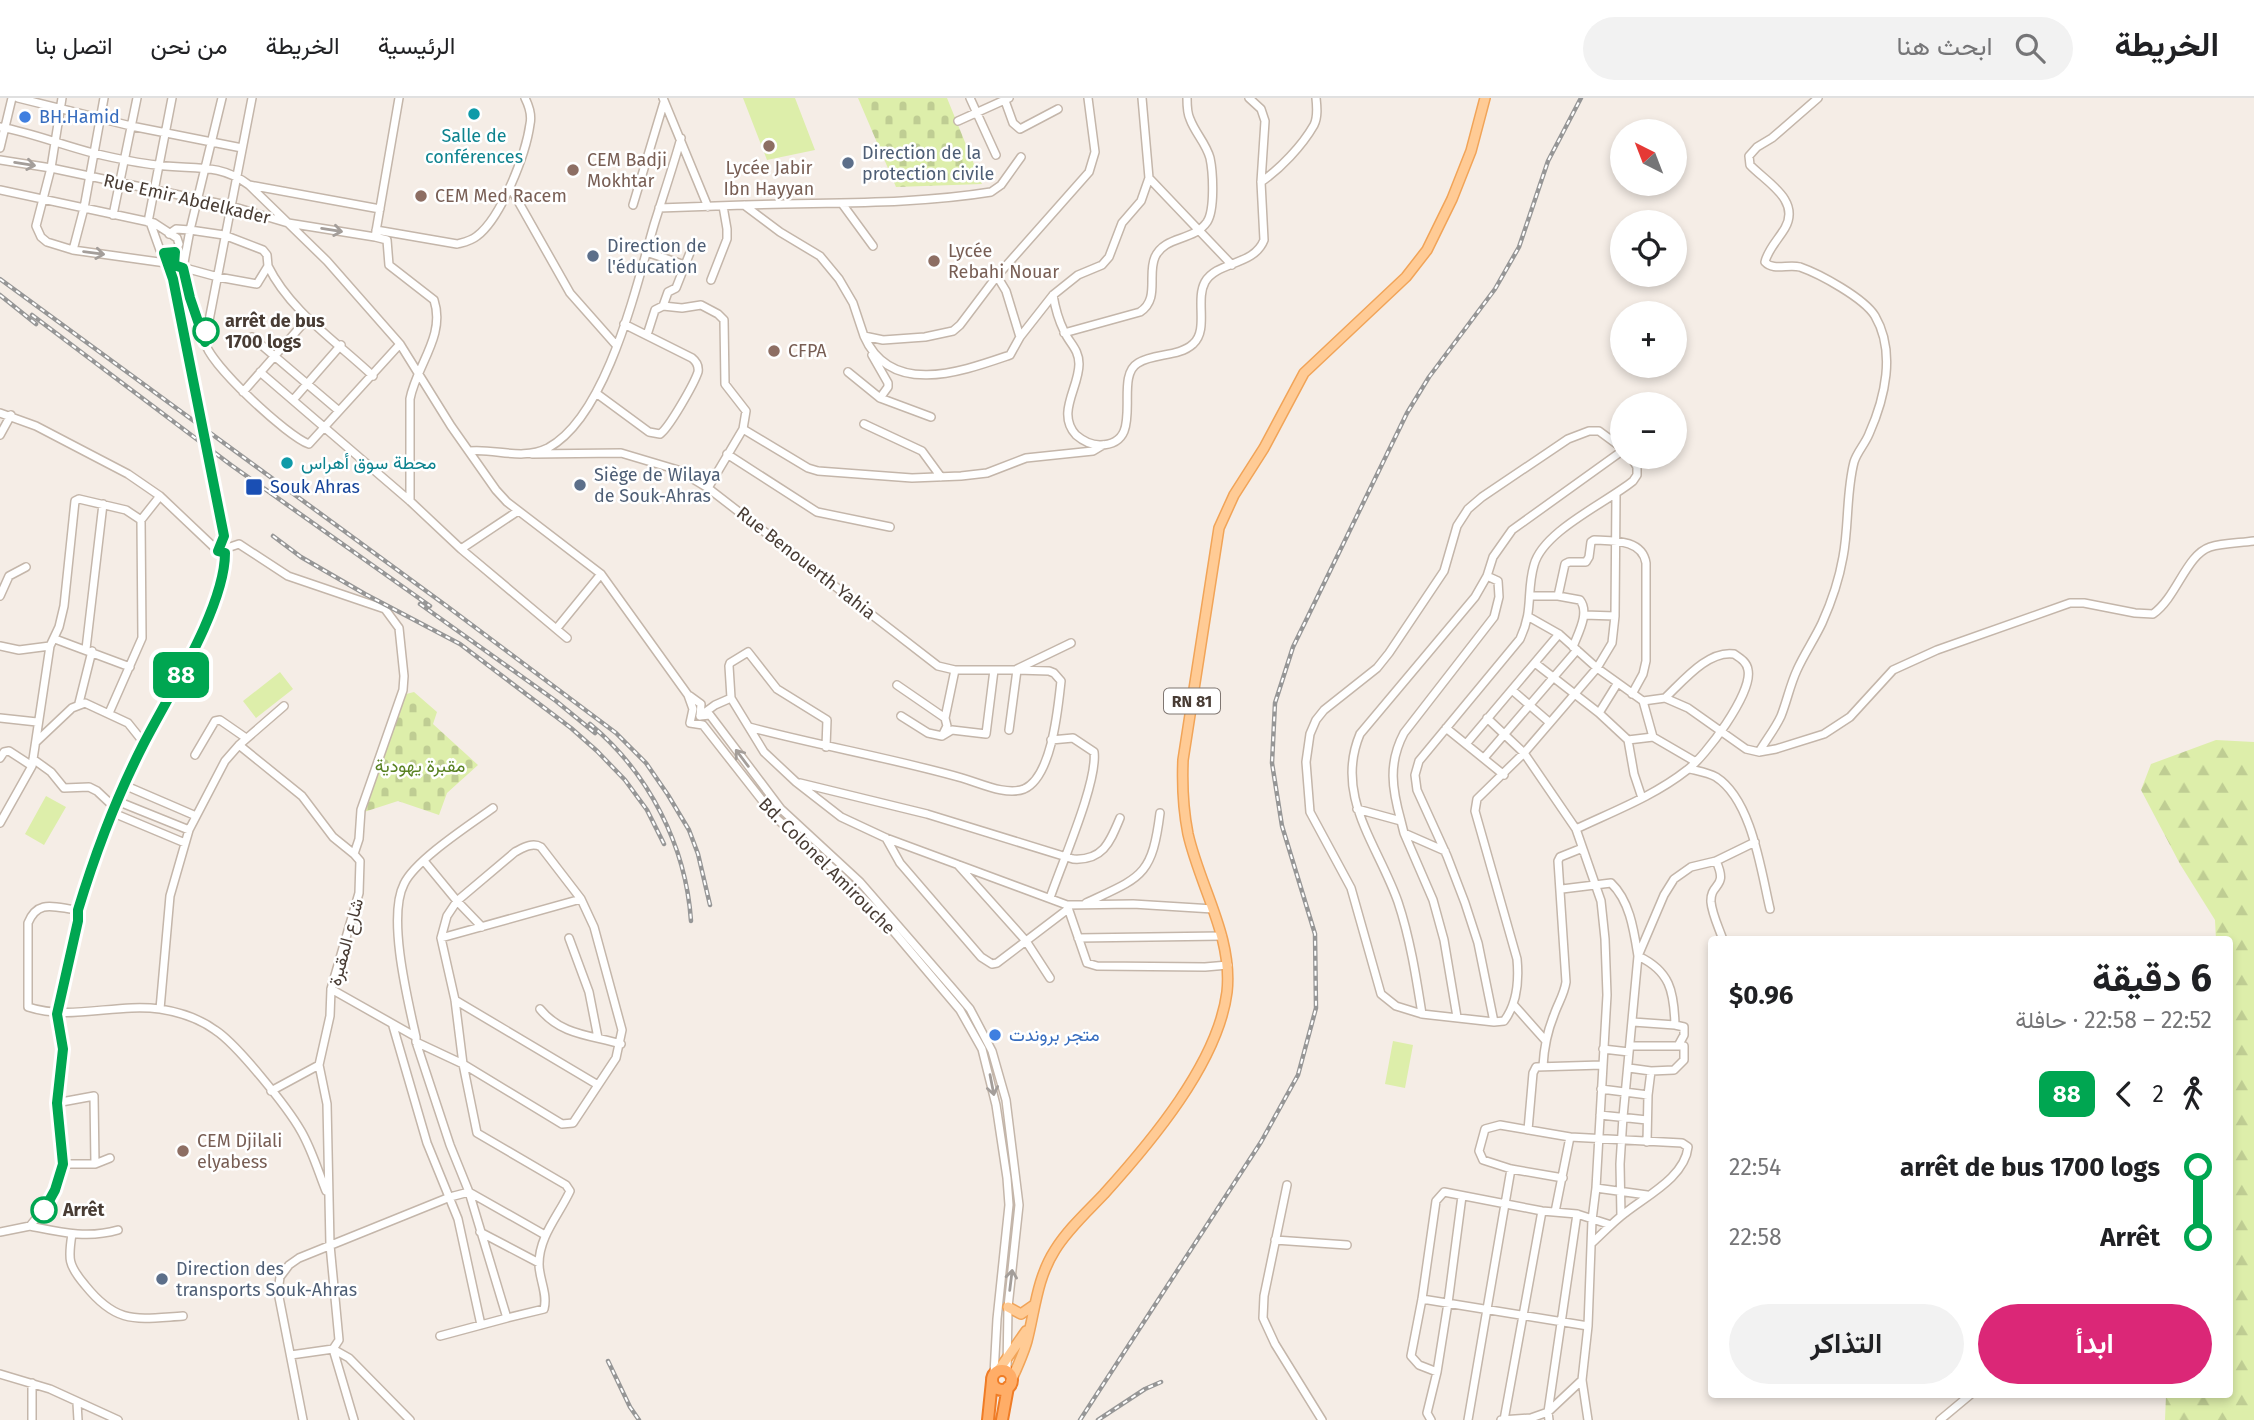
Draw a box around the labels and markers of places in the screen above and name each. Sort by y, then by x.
place label: BH.Hamid [39,106,120,128]
marker: Salle de conférences [466,106,482,122]
marker: BH.Hamid [17,109,33,125]
place label: Salle de conférences [425,125,523,168]
marker: Lycée Jabir Ibn Hayyan [761,138,777,154]
place label: Direction de la protection civile [862,142,994,185]
place label: CEM Badji Mokhtar [587,149,667,192]
marker: Direction de la protection civile [840,155,856,171]
place label: Lycée Jabir Ibn Hayyan [724,157,814,200]
marker: CEM Badji Mokhtar [565,162,581,178]
place label: CEM Med Racem [435,185,567,207]
marker: CEM Med Racem [413,188,429,204]
place label: Direction de l'éducation [607,235,706,278]
place label: Lycée Rebahi Nouar [948,240,1059,283]
marker: Direction de l'éducation [585,248,601,264]
marker: Lycée Rebahi Nouar [926,253,942,269]
place label: arrêt de bus 1700 logs [225,310,325,353]
marker: arrêt de bus 1700 logs [193,318,219,344]
place label: CFPA [788,340,827,362]
marker: CFPA [766,343,782,359]
place label: محطة سوق أهراس [301,452,436,474]
marker: محطة سوق أهراس [279,455,295,471]
place label: Siège de Wilaya de Souk-Ahras [594,464,721,507]
place label: Souk Ahras [270,476,360,498]
marker: Souk Ahras [244,477,264,497]
marker: Siège de Wilaya de Souk-Ahras [572,477,588,493]
place label: متجر بروندت [1009,1024,1099,1046]
marker: متجر بروندت [987,1027,1003,1043]
place label: CEM Djilali elyabess [197,1130,282,1173]
marker: CEM Djilali elyabess [175,1143,191,1159]
marker: Arrêt [31,1197,57,1223]
place label: Arrêt [62,1199,105,1221]
place label: Direction des transports Souk-Ahras [176,1258,357,1301]
marker: Direction des transports Souk-Ahras [154,1271,170,1287]

